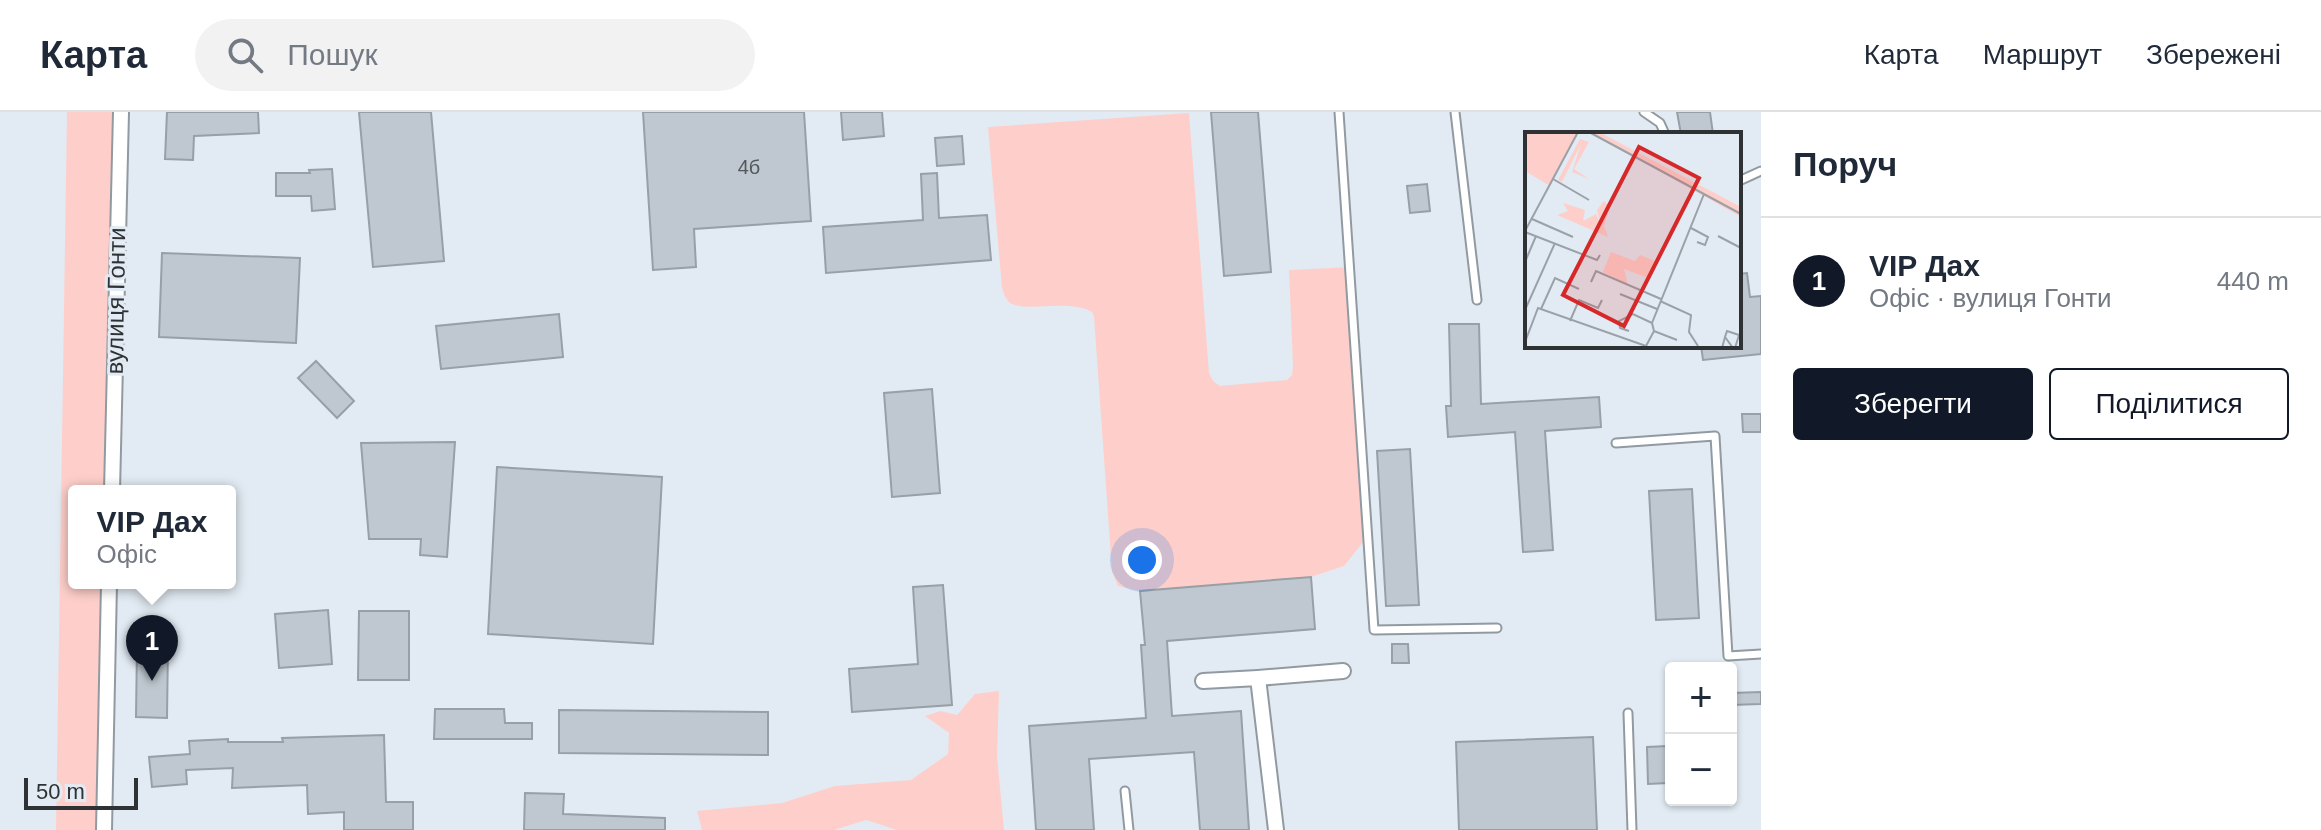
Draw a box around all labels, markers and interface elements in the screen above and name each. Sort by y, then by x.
search box [195,19,755,91]
icon: search [223,33,267,77]
text: Карта [40,34,147,76]
text: Пошук [287,38,378,71]
text: Карта [1864,39,1939,70]
text: Маршрут [1983,39,2102,70]
text: Збережені [2146,39,2281,70]
inset map [1525,132,1741,348]
text: Поруч [1793,145,1897,183]
house number: 4б [738,156,760,178]
street label: вулиця Гонти [101,227,130,375]
text: VIP Дах [1869,249,1980,282]
text: 1 [1812,266,1826,296]
text: 440 m [2217,266,2289,296]
text: Офіс · вулиця Гонти [1869,283,2112,313]
button: Зберегти [1793,368,2033,440]
button: Поділитися [2049,368,2289,440]
popup [68,485,236,589]
text: VIP Дах [97,505,207,538]
text: Офіс [97,539,157,569]
your location [1122,540,1162,580]
pin: 1 [126,615,178,681]
map controls [1665,662,1737,806]
button: + [1665,662,1737,734]
button: − [1665,734,1737,806]
scale bar [24,774,138,810]
text: 50 m [36,779,85,804]

